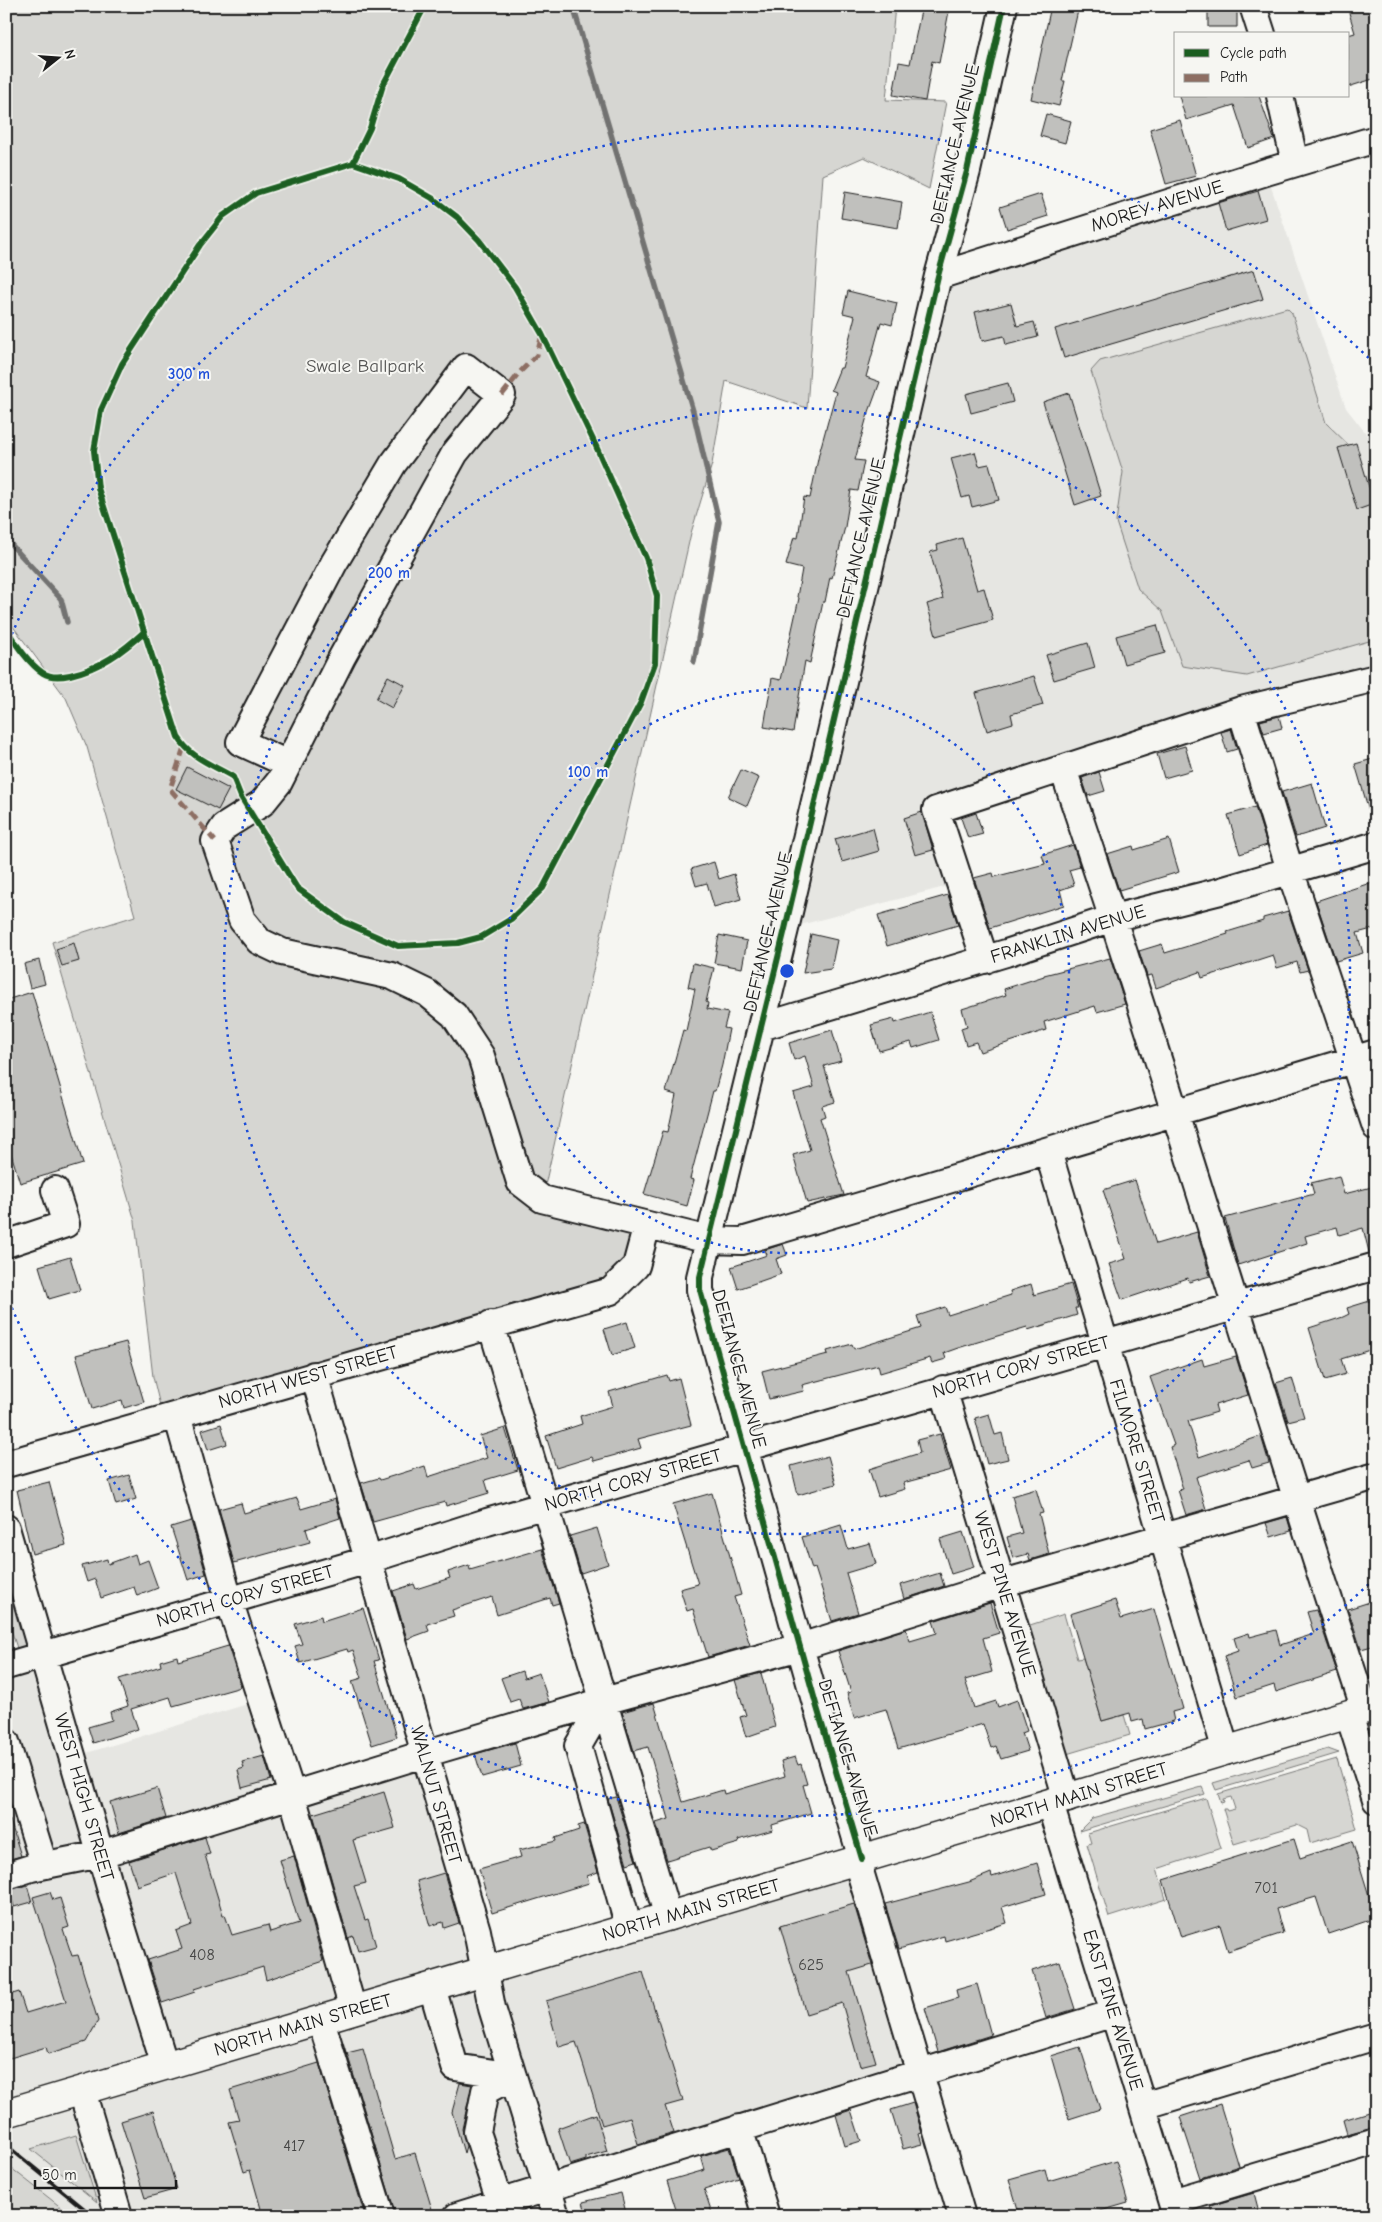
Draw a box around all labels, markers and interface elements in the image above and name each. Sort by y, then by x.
north arrow [32,32,82,82]
legend [1174,32,1350,98]
text: Cycle path [1220,44,1287,62]
text: N [60,47,79,61]
street label: DEFIANCE AVENUE [926,62,984,226]
text: Path [1220,68,1248,86]
street label: MOREY AVENUE [1088,175,1226,237]
park label: Swale Ballpark [306,355,425,377]
text: 300 m [168,365,210,383]
street label: DEFIANCE AVENUE [832,456,890,620]
text: 200 m [368,564,410,582]
text: 100 m [568,763,608,781]
street label: DEFIANCE AVENUE [739,850,797,1014]
street label: FRANKLIN AVENUE [988,900,1148,968]
centre of rings [778,962,796,980]
street label: DEFIANCE AVENUE [707,1287,771,1451]
street label: NORTH CORY STREET [930,1331,1112,1403]
street label: NORTH WEST STREET [216,1341,400,1413]
street label: FILMORE STREET [1105,1376,1169,1526]
street label: NORTH CORY STREET [542,1444,724,1516]
street label: WEST PINE AVENUE [969,1509,1041,1679]
street label: NORTH CORY STREET [154,1560,336,1632]
street label: DEFIANCE AVENUE [814,1676,882,1840]
street label: WEST HIGH STREET [50,1711,119,1884]
street label: WALNUT STREET [406,1723,466,1867]
street label: NORTH MAIN STREET [988,1758,1170,1832]
street label: NORTH MAIN STREET [600,1874,782,1946]
house number: 701 [1254,1879,1278,1897]
street label: EAST PINE AVENUE [1078,1927,1148,2093]
house number: 408 [189,1946,215,1964]
house number: 625 [798,1956,824,1974]
street label: NORTH MAIN STREET [212,1989,394,2061]
house number: 417 [283,2137,305,2155]
scale bar [35,2157,176,2189]
text: 50 m [42,2166,77,2184]

